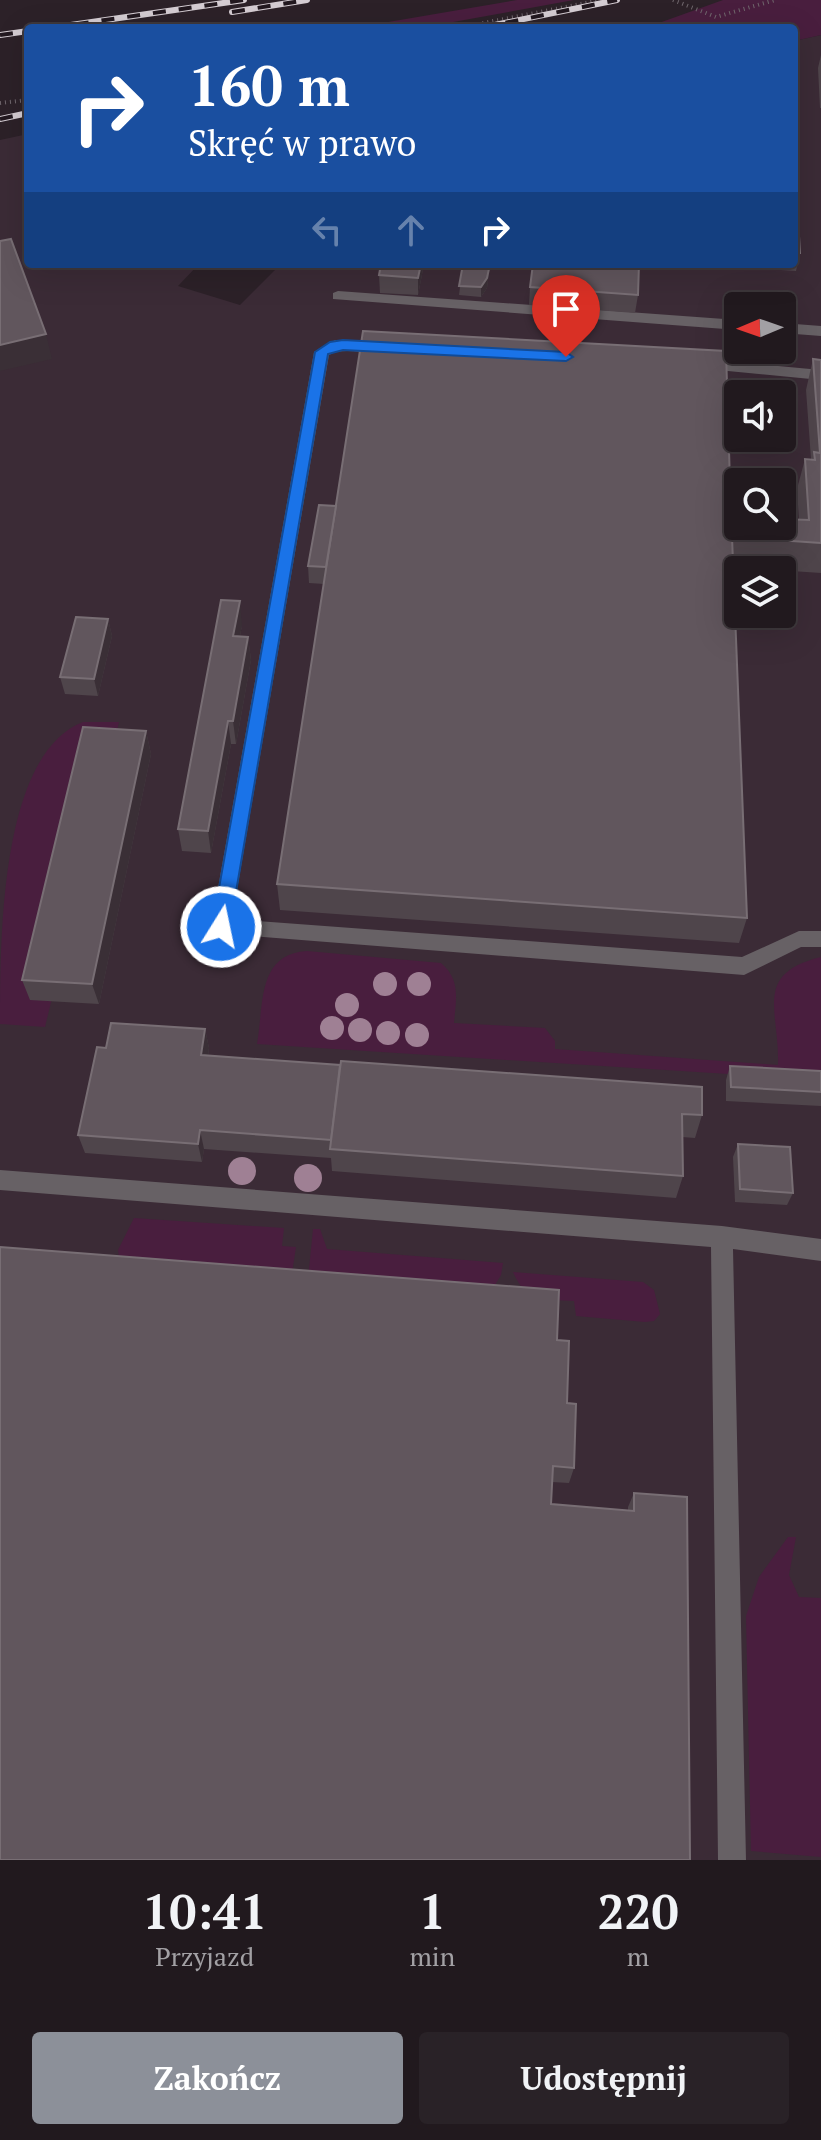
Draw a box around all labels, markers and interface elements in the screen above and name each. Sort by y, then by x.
text: 160 m [188,48,350,122]
icon: right [56,56,160,160]
text: Skręć w prawo [188,119,416,166]
icon: left [305,208,349,252]
icon: ahead [389,208,433,252]
icon: right [473,208,517,252]
pin [532,275,600,357]
icon: arrive [544,287,588,331]
north arrow [724,292,796,364]
map controls [724,292,796,628]
button: sound [724,380,796,452]
button: search [724,468,796,540]
button: layers [724,556,796,628]
position arrow [179,885,263,969]
text: 10:41 [142,1879,267,1943]
text: 1 [419,1879,446,1943]
text: 220 [597,1879,679,1943]
text: Przyjazd [155,1939,254,1973]
text: min [409,1939,455,1973]
text: m [627,1939,649,1973]
button: Zakończ [32,2032,403,2124]
button: Udostępnij [419,2032,789,2124]

